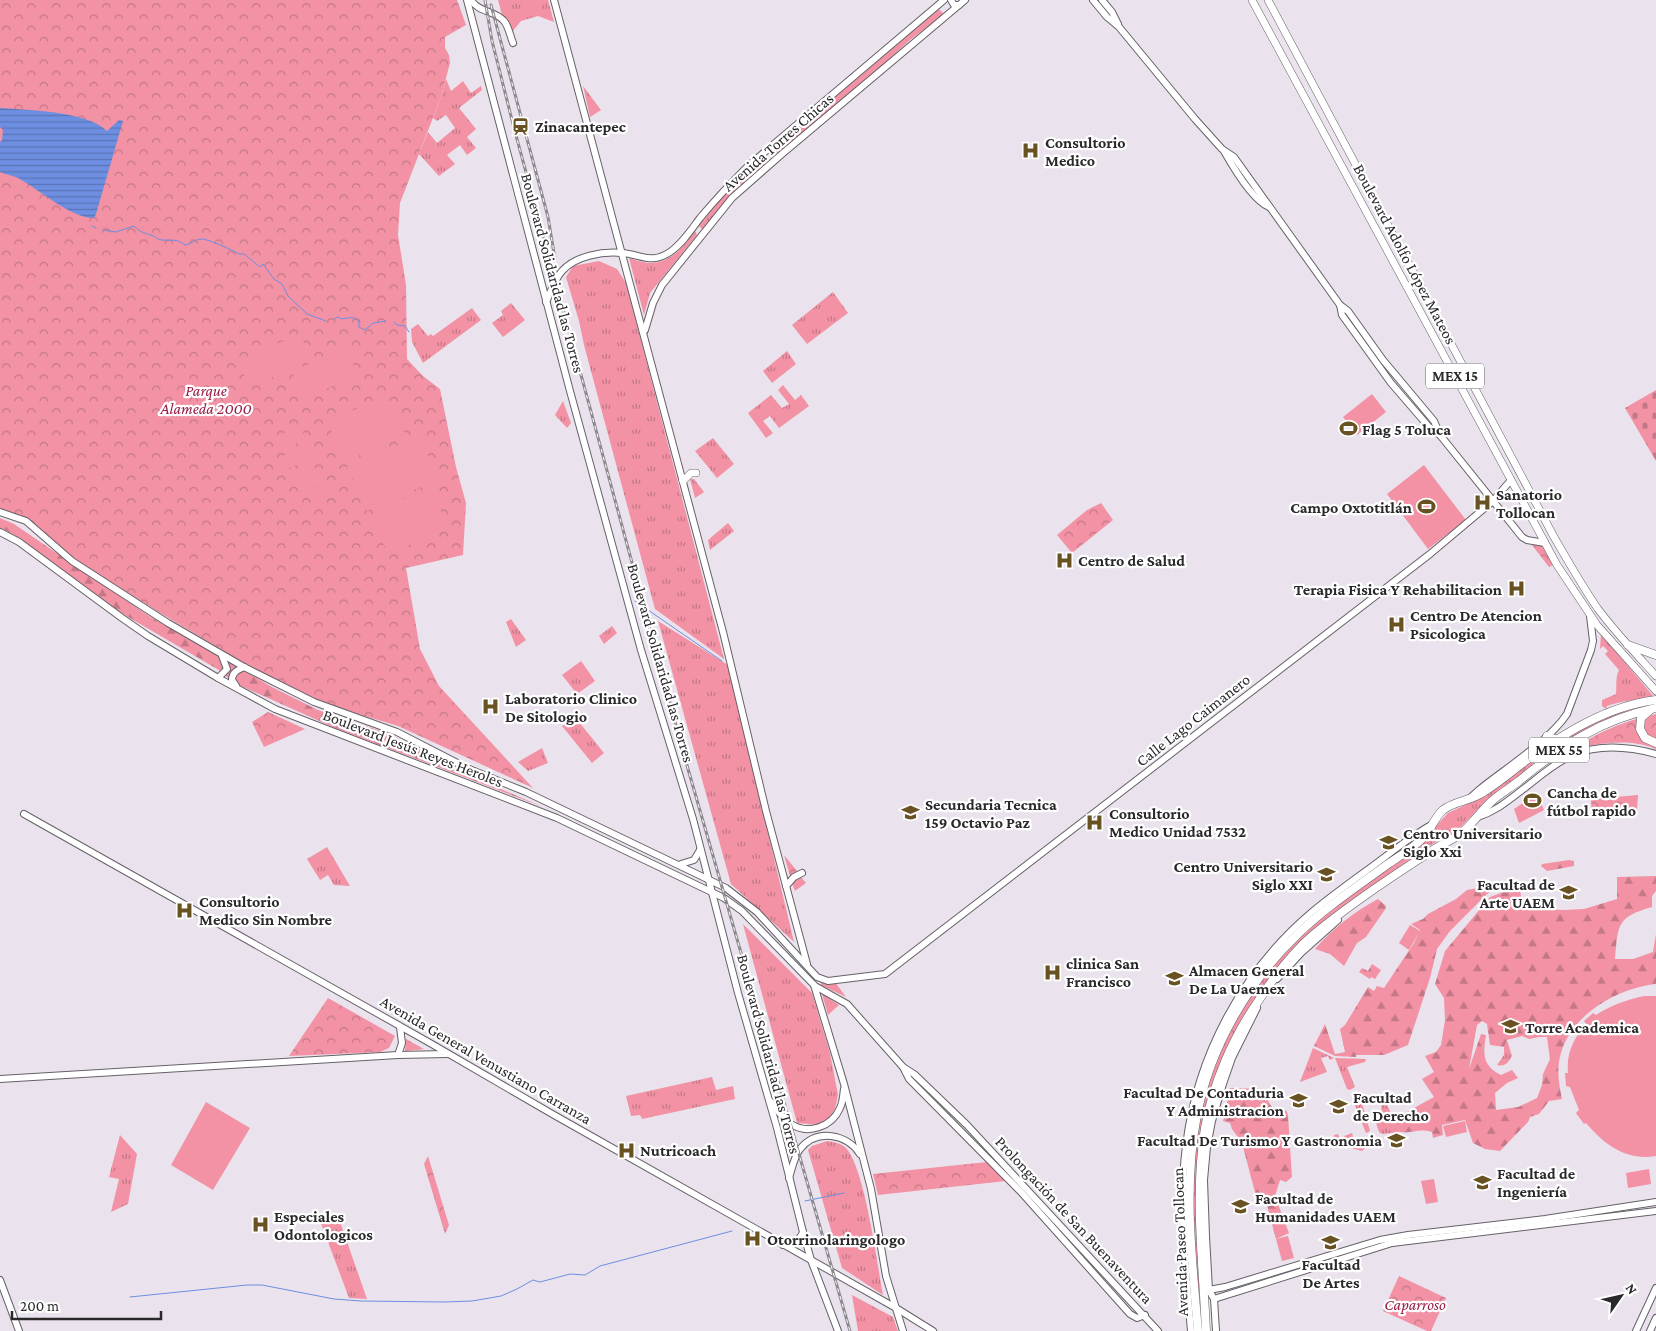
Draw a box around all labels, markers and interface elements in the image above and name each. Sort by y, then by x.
street label: Avenida Torres Chicas [719,89,837,195]
station icon: Zinacantepec [511,116,531,136]
place label: Zinacantepec [535,118,626,135]
place label: Consultorio Medico [1045,134,1126,169]
hospital icon: Consultorio Medico [1021,141,1041,161]
street label: Boulevard Adolfo López Mateos [1349,161,1460,347]
street label: Boulevard Solidaridad las Torres [518,171,588,375]
road number: MEX 15 [1426,364,1484,388]
park label: Parque Alameda 2000 [159,382,252,417]
sports icon: Flag 5 Toluca [1338,419,1358,439]
place label: Flag 5 Toluca [1362,421,1451,438]
place label: Sanatorio Tollocan [1496,486,1562,521]
hospital icon: Sanatorio Tollocan [1472,493,1492,513]
sports icon: Campo Oxtotitlán [1416,497,1436,517]
place label: Campo Oxtotitlán [1290,499,1412,516]
hospital icon: Centro de Salud [1054,550,1074,570]
place label: Centro de Salud [1078,552,1185,569]
street label: Boulevard Solidaridad las Torres [624,562,698,764]
hospital icon: Terapia Fisica Y Rehabilitacion [1506,579,1526,599]
place label: Terapia Fisica Y Rehabilitacion [1294,581,1502,598]
place label: Centro De Atencion Psicologica [1410,607,1542,642]
hospital icon: Centro De Atencion Psicologica [1386,614,1406,634]
street label: Calle Lago Caimanero [1133,670,1254,770]
place label: Laboratorio Clinico De Sitologio [505,690,637,725]
hospital icon: Laboratorio Clinico De Sitologio [481,697,501,717]
street label: Boulevard Jesús Reyes Heroles [320,706,505,791]
road number: MEX 55 [1529,738,1589,762]
place label: Cancha de fútbol rapido [1547,784,1636,819]
sports icon: Cancha de fútbol rapido [1523,791,1543,811]
place label: Secundaria Tecnica 159 Octavio Paz [925,796,1057,831]
school or university icon: Secundaria Tecnica 159 Octavio Paz [901,803,921,823]
place label: Consultorio Medico Unidad 7532 [1109,805,1246,840]
hospital icon: Consultorio Medico Unidad 7532 [1085,812,1105,832]
place label: Centro Universitario Siglo Xxi [1403,825,1542,860]
school or university icon: Centro Universitario Siglo Xxi [1379,832,1399,852]
place label: Centro Universitario Siglo XXI [1174,858,1313,893]
school or university icon: Centro Universitario Siglo XXI [1317,865,1337,885]
place label: Facultad de Arte UAEM [1477,876,1556,911]
school or university icon: Facultad de Arte UAEM [1559,883,1579,903]
place label: Consultorio Medico Sin Nombre [199,893,332,928]
hospital icon: Consultorio Medico Sin Nombre [175,900,195,920]
street label: Boulevard Solidaridad las Torres [734,952,804,1156]
place label: clinica San Francisco [1066,955,1139,990]
hospital icon: clinica San Francisco [1042,962,1062,982]
place label: Almacen General De La Uaemex [1188,962,1305,997]
school or university icon: Almacen General De La Uaemex [1165,969,1185,989]
street label: Avenida General Venustiano Carranza [378,992,595,1128]
school or university icon: Torre Academica [1501,1017,1521,1037]
place label: Torre Academica [1525,1019,1639,1036]
place label: Facultad De Contaduria Y Administracion [1123,1084,1284,1119]
place label: Facultad de Derecho [1353,1089,1429,1124]
school or university icon: Facultad De Contaduria Y Administracion [1288,1091,1308,1111]
school or university icon: Facultad de Derecho [1329,1096,1349,1116]
school or university icon: Facultad De Turismo Y Gastronomia [1386,1130,1406,1150]
place label: Facultad De Turismo Y Gastronomia [1137,1132,1382,1149]
street label: Prolongación de San Buenaventura [991,1133,1156,1308]
hospital icon: Nutricoach [616,1140,636,1160]
place label: Nutricoach [640,1142,716,1159]
place label: Facultad de Ingeniería [1497,1165,1576,1200]
street label: Avenida Paseo Tollocan [1169,1167,1191,1317]
school or university icon: Facultad de Ingeniería [1473,1172,1493,1192]
place label: Facultad de Humanidades UAEM [1255,1190,1396,1225]
school or university icon: Facultad de Humanidades UAEM [1231,1197,1251,1217]
place label: Especiales Odontologicos [274,1208,373,1243]
hospital icon: Especiales Odontologicos [250,1215,270,1235]
hospital icon: Otorrinolaringologo [743,1229,763,1249]
place label: Otorrinolaringologo [767,1231,905,1248]
school or university icon: Facultad De Artes [1321,1232,1341,1252]
place label: Facultad De Artes [1302,1256,1361,1291]
north arrow [1596,1271,1646,1321]
text: N [1622,1280,1641,1298]
scale bar [12,1288,161,1320]
park label: Caparroso [1384,1296,1446,1314]
text: 200 m [20,1298,59,1314]

